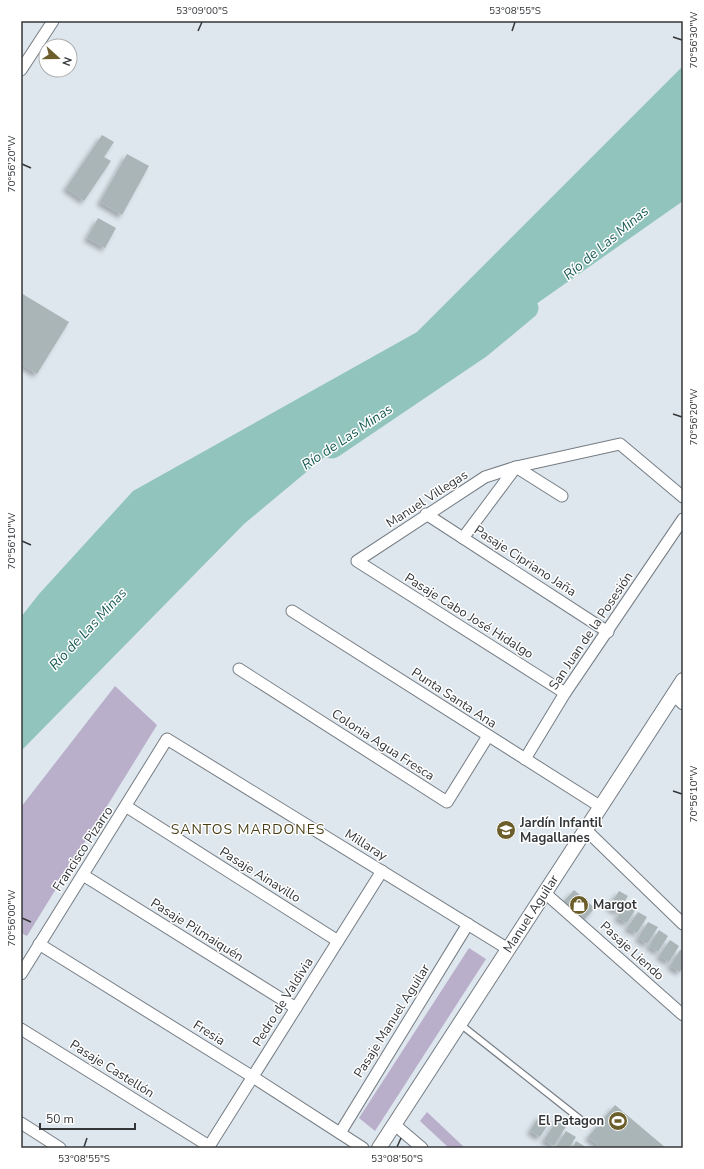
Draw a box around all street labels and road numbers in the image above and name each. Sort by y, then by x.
street label: Manuel Villegas [383,466,471,532]
street label: Pasaje Cipriano Jaña [470,521,580,601]
street label: San Juan de la Posesión [545,568,637,694]
street label: Pasaje Cabo José Hidalgo [401,569,537,663]
street label: Punta Santa Ana [408,664,500,732]
street label: Colonia Agua Fresca [328,705,438,785]
street label: Francisco Pizarro [49,803,117,895]
street label: Millaray [341,825,391,865]
street label: Pasaje Ainavillo [216,843,304,907]
street label: Manuel Aguilar [499,871,563,956]
street label: Pasaje Pilmaiquén [147,894,247,966]
street label: Pasaje Liendo [596,917,668,985]
street label: Pedro de Valdivia [248,954,318,1050]
street label: Pasaje Manuel Aguilar [350,960,434,1081]
street label: Fresia [190,1016,228,1050]
street label: Pasaje Castellón [66,1036,158,1102]

